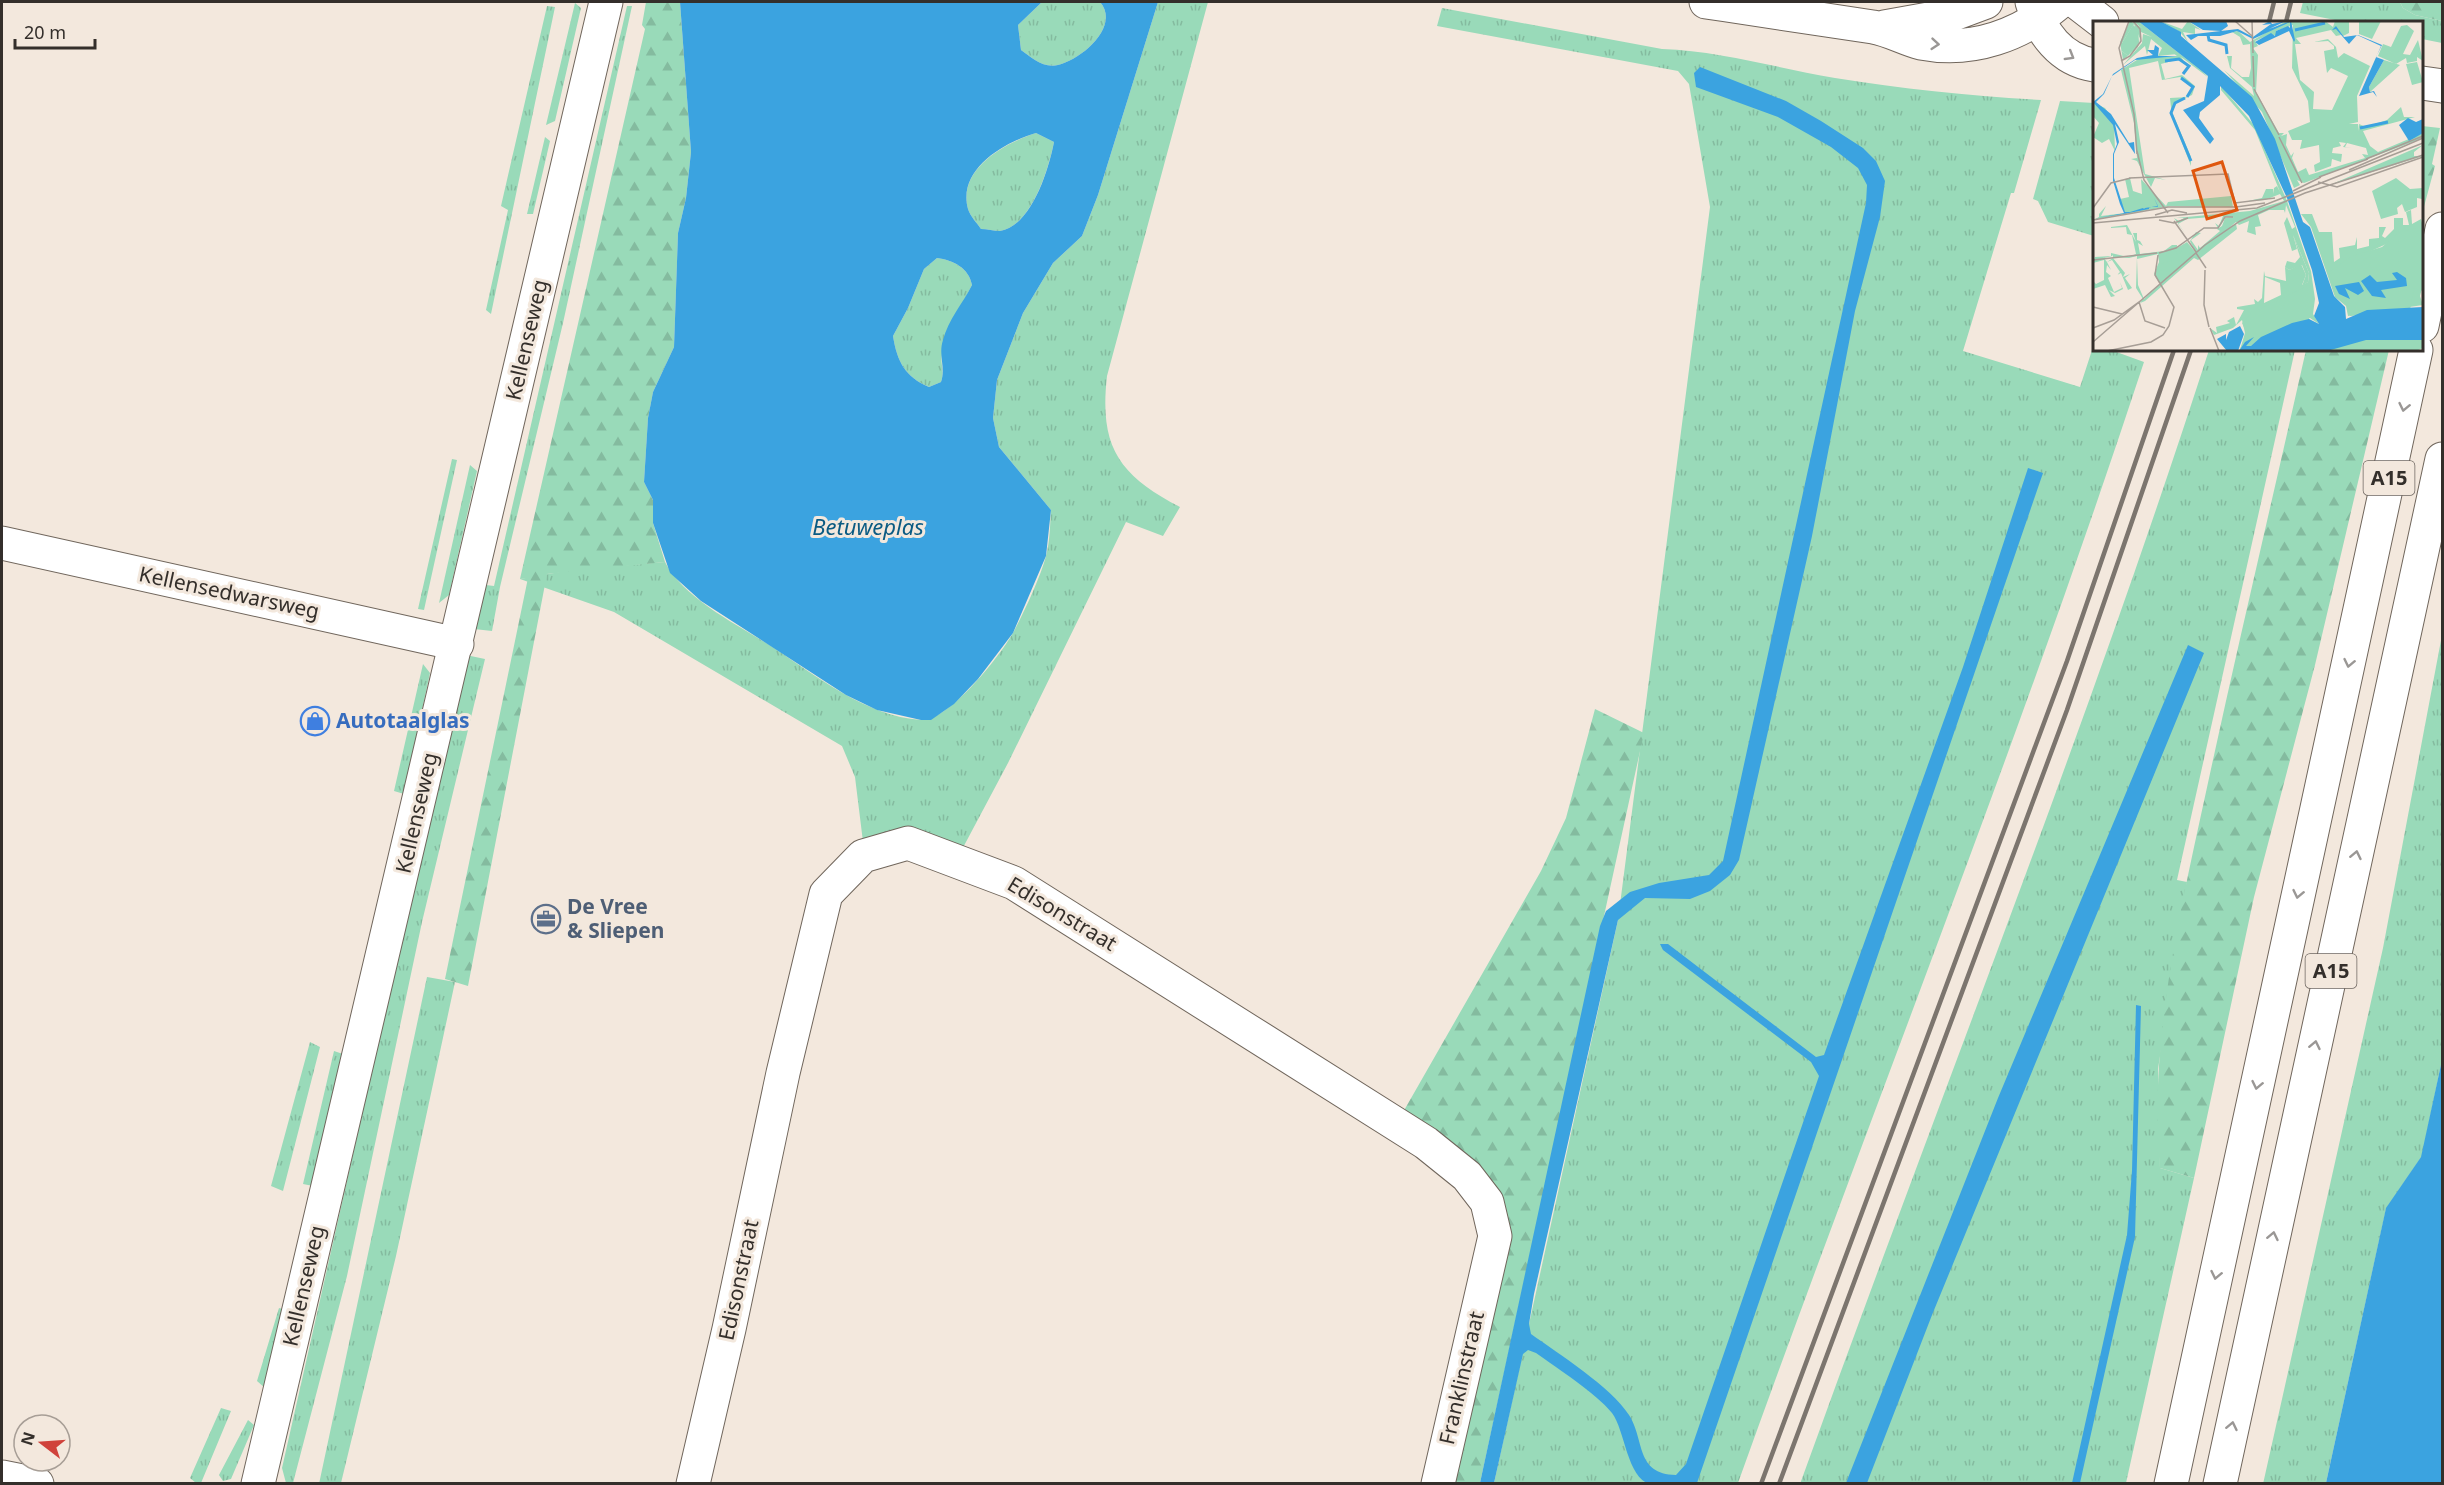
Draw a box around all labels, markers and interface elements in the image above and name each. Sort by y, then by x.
scale bar [15,12,94,50]
text: 20 m [24,20,66,44]
inset map [2093,21,2423,351]
one-way arrow [1930,37,1939,50]
one-way arrow [2064,49,2074,61]
street label: Kellenseweg [499,277,554,403]
one-way arrow [2398,401,2411,411]
road number: A15 [2364,461,2414,495]
water label: Betuweplas [812,511,924,541]
street label: Kellensedwarsweg [136,559,322,625]
one-way arrow [2343,657,2356,667]
shop icon: Autotaalglas [299,705,331,737]
place label: Autotaalglas [336,706,470,734]
street label: Kellenseweg [389,750,444,876]
one-way arrow [2349,850,2362,860]
street label: Edisonstraat [1003,870,1123,957]
one-way arrow [2293,889,2306,899]
place label: De Vree & Sliepen [567,892,664,944]
office icon: De Vree & Sliepen [530,903,562,935]
road number: A15 [2306,954,2356,988]
one-way arrow [2308,1041,2321,1051]
one-way arrow [2251,1080,2264,1090]
street label: Edisonstraat [712,1216,765,1343]
street label: Kellenseweg [276,1223,331,1349]
one-way arrow [2266,1231,2279,1241]
one-way arrow [2210,1270,2223,1280]
street label: Franklinstraat [1432,1308,1490,1447]
north arrow [12,1413,72,1473]
one-way arrow [2225,1422,2238,1432]
text: N [15,1429,40,1448]

